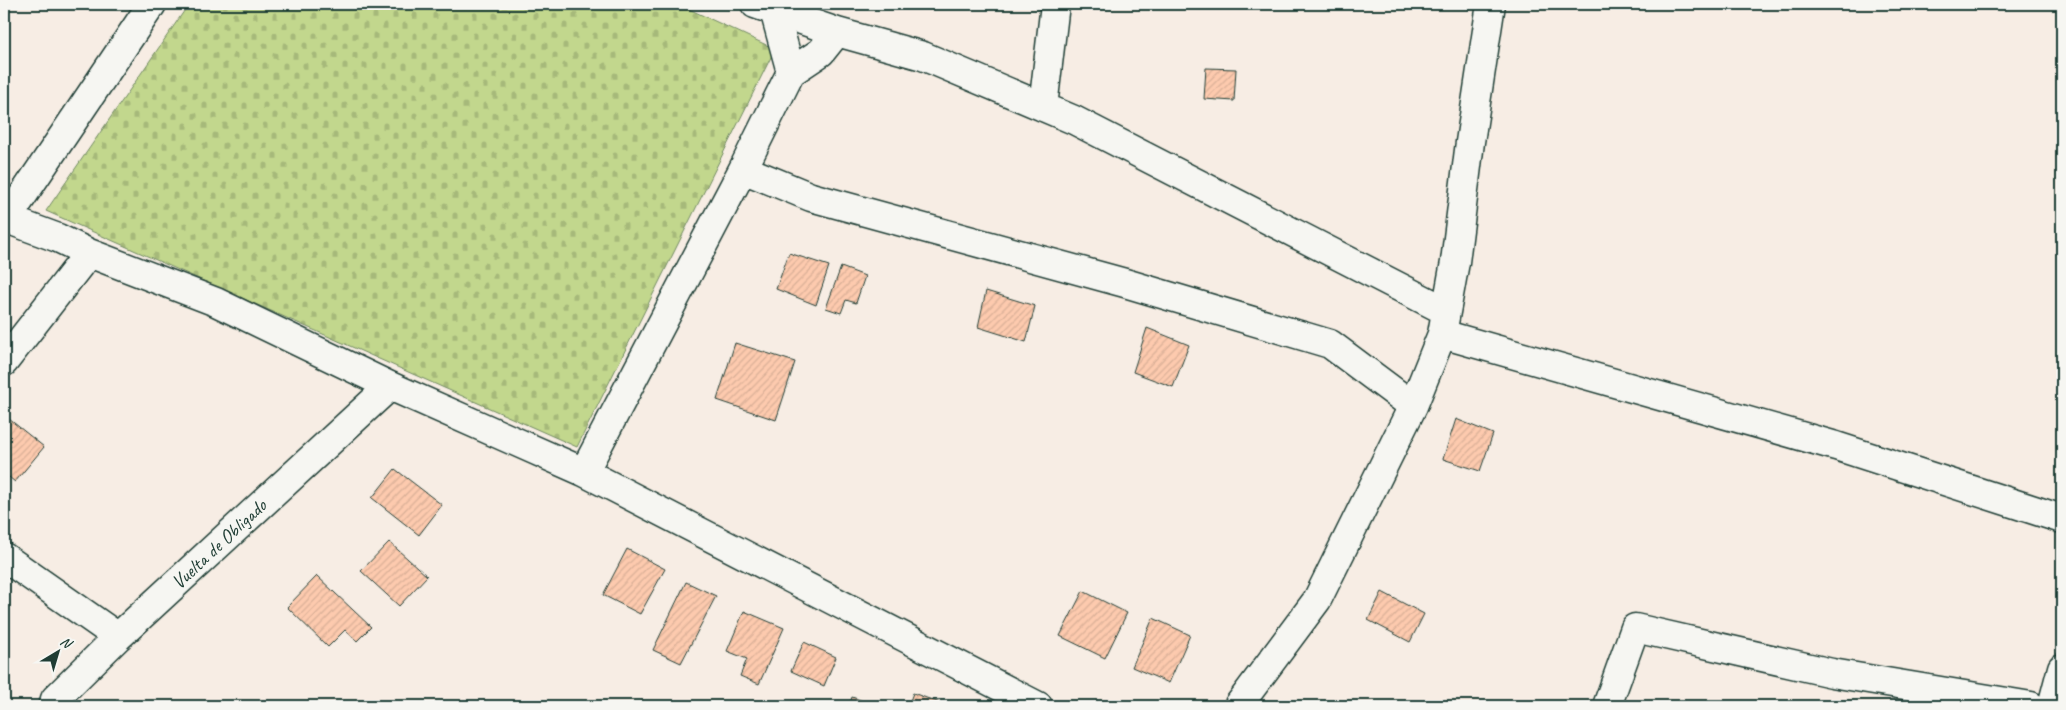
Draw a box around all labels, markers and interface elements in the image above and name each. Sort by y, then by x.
street label: Vuelta de Obligado [166,493,273,595]
north arrow [32,628,82,678]
text: N [57,633,76,653]

